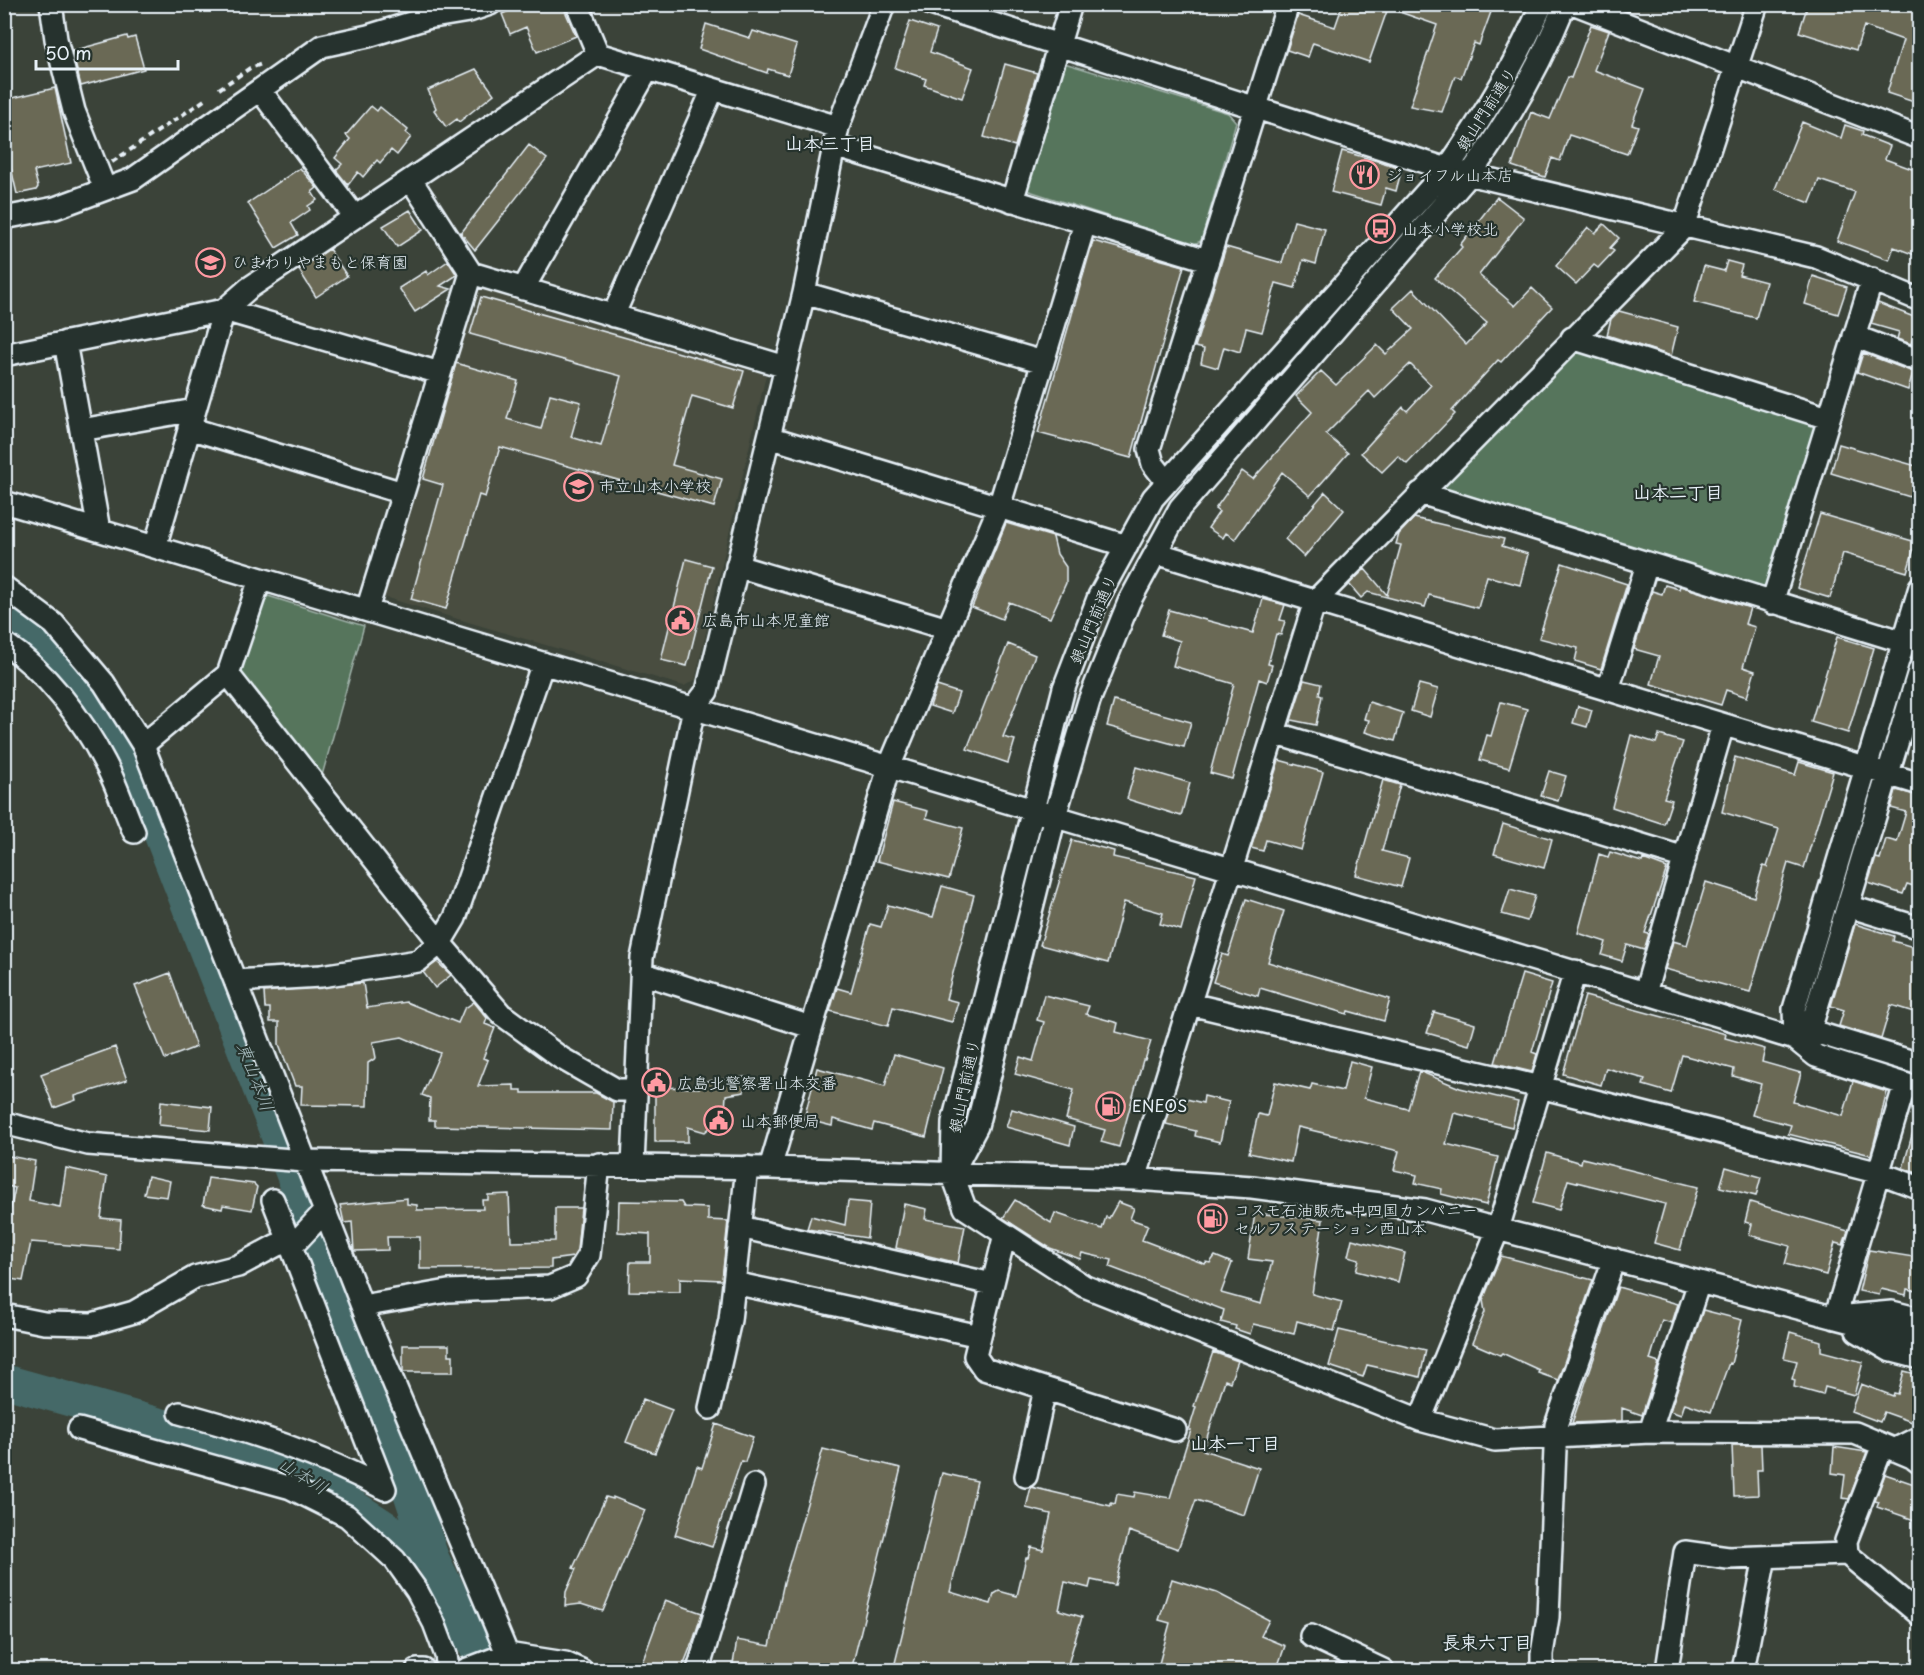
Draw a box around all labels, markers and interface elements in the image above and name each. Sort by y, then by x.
scale bar [36,33,178,71]
text: 50 m [45,39,92,66]
street label: 銀山門前通り [1449,62,1521,155]
district label: 山本三丁目 [785,129,875,156]
restaurant icon: ジョイフル山本店 [1349,159,1381,191]
place label: ジョイフル山本店 [1386,162,1513,186]
bus stop icon: 山本小学校北 [1365,213,1397,245]
place label: 山本小学校北 [1402,216,1498,240]
school or university icon: ひまわりやまもと保育園 [195,246,227,278]
place label: ひまわりやまもと保育園 [232,249,408,273]
school or university icon: 市立山本小学校 [562,470,594,502]
place label: 市立山本小学校 [599,473,711,497]
district label: 山本二丁目 [1633,478,1723,505]
street label: 銀山門前通り [1062,570,1122,667]
public building icon: 広島市山本児童館 [665,604,697,636]
place label: 広島市山本児童館 [702,607,830,631]
street label: 銀山門前通り [941,1036,985,1135]
water label: 東山本川 [231,1038,282,1115]
public building icon: 広島北警察署山本交番 [640,1067,672,1099]
place label: 広島北警察署山本交番 [677,1070,837,1094]
fuel station icon: ENEOS [1095,1090,1127,1122]
place label: ENEOS [1132,1093,1187,1117]
public building icon: 山本郵便局 [703,1105,735,1137]
place label: 山本郵便局 [740,1108,820,1132]
place label: コスモ石油販売 中四国カンパニー セルフステーション西山本 [1234,1197,1478,1239]
fuel station icon: コスモ石油販売 中四国カンパニー セルフステーション西山本 [1197,1203,1229,1235]
district label: 山本一丁目 [1190,1429,1280,1456]
water label: 山本川 [274,1449,334,1500]
district label: 長束六丁目 [1442,1628,1532,1655]

